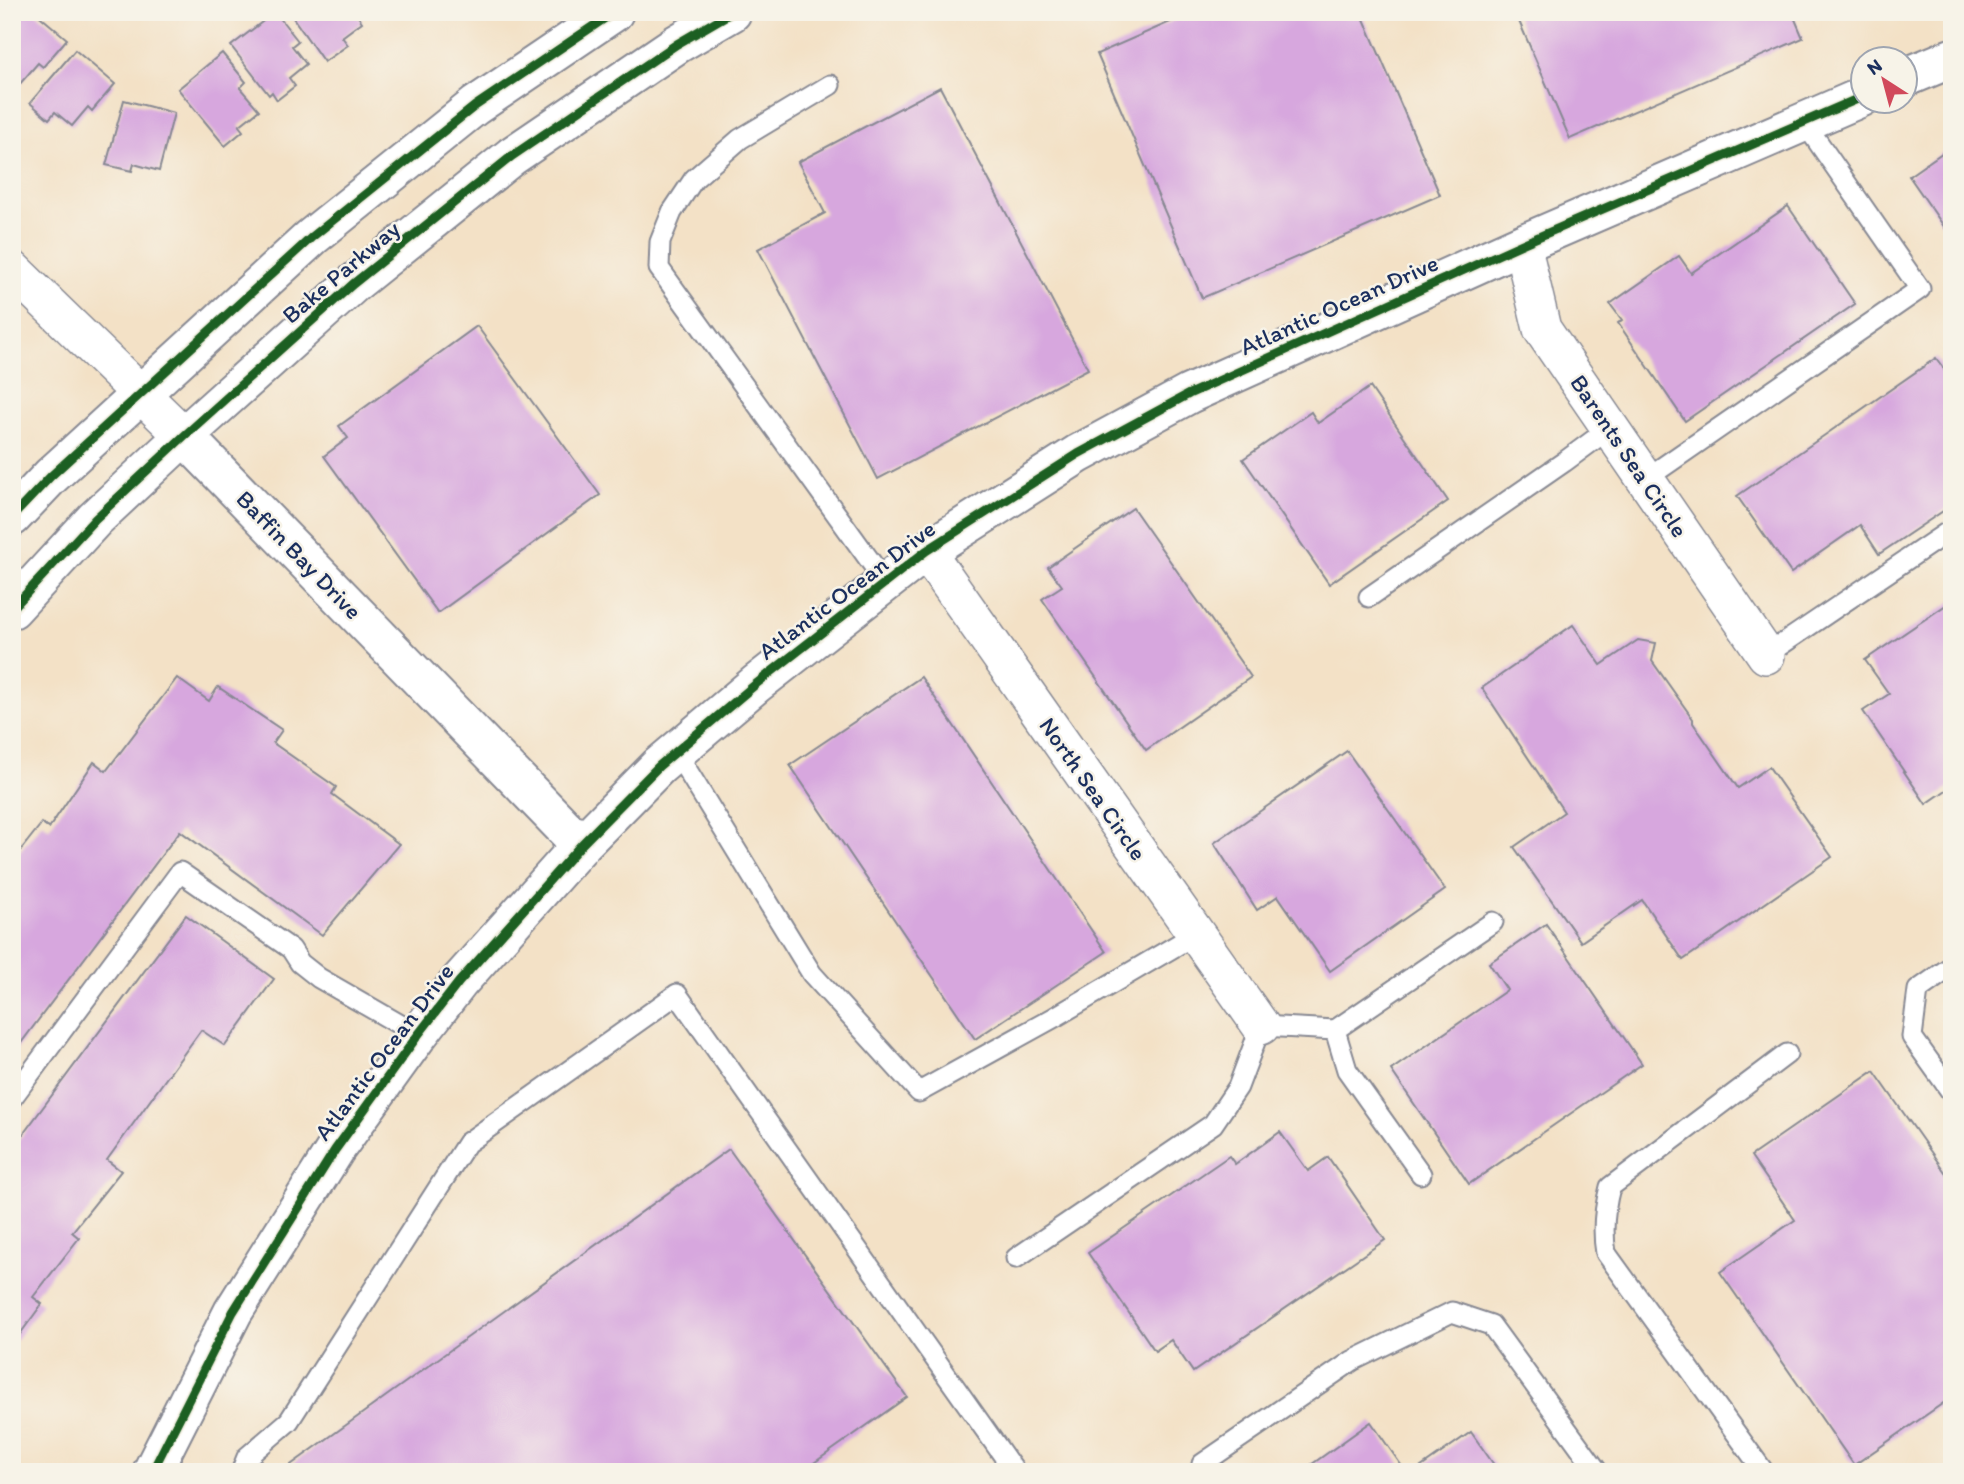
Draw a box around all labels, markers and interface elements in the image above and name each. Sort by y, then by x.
north arrow [1848,46,1918,116]
text: N [1862,54,1886,80]
street label: Bake Parkway [276,214,405,329]
street label: Atlantic Ocean Drive [1235,248,1443,361]
street label: Barents Sea Circle [1564,369,1695,543]
street label: Baffin Bay Drive [230,484,368,625]
street label: Atlantic Ocean Drive [752,514,941,666]
street label: North Sea Circle [1033,712,1154,866]
street label: Atlantic Ocean Drive [308,957,460,1146]

